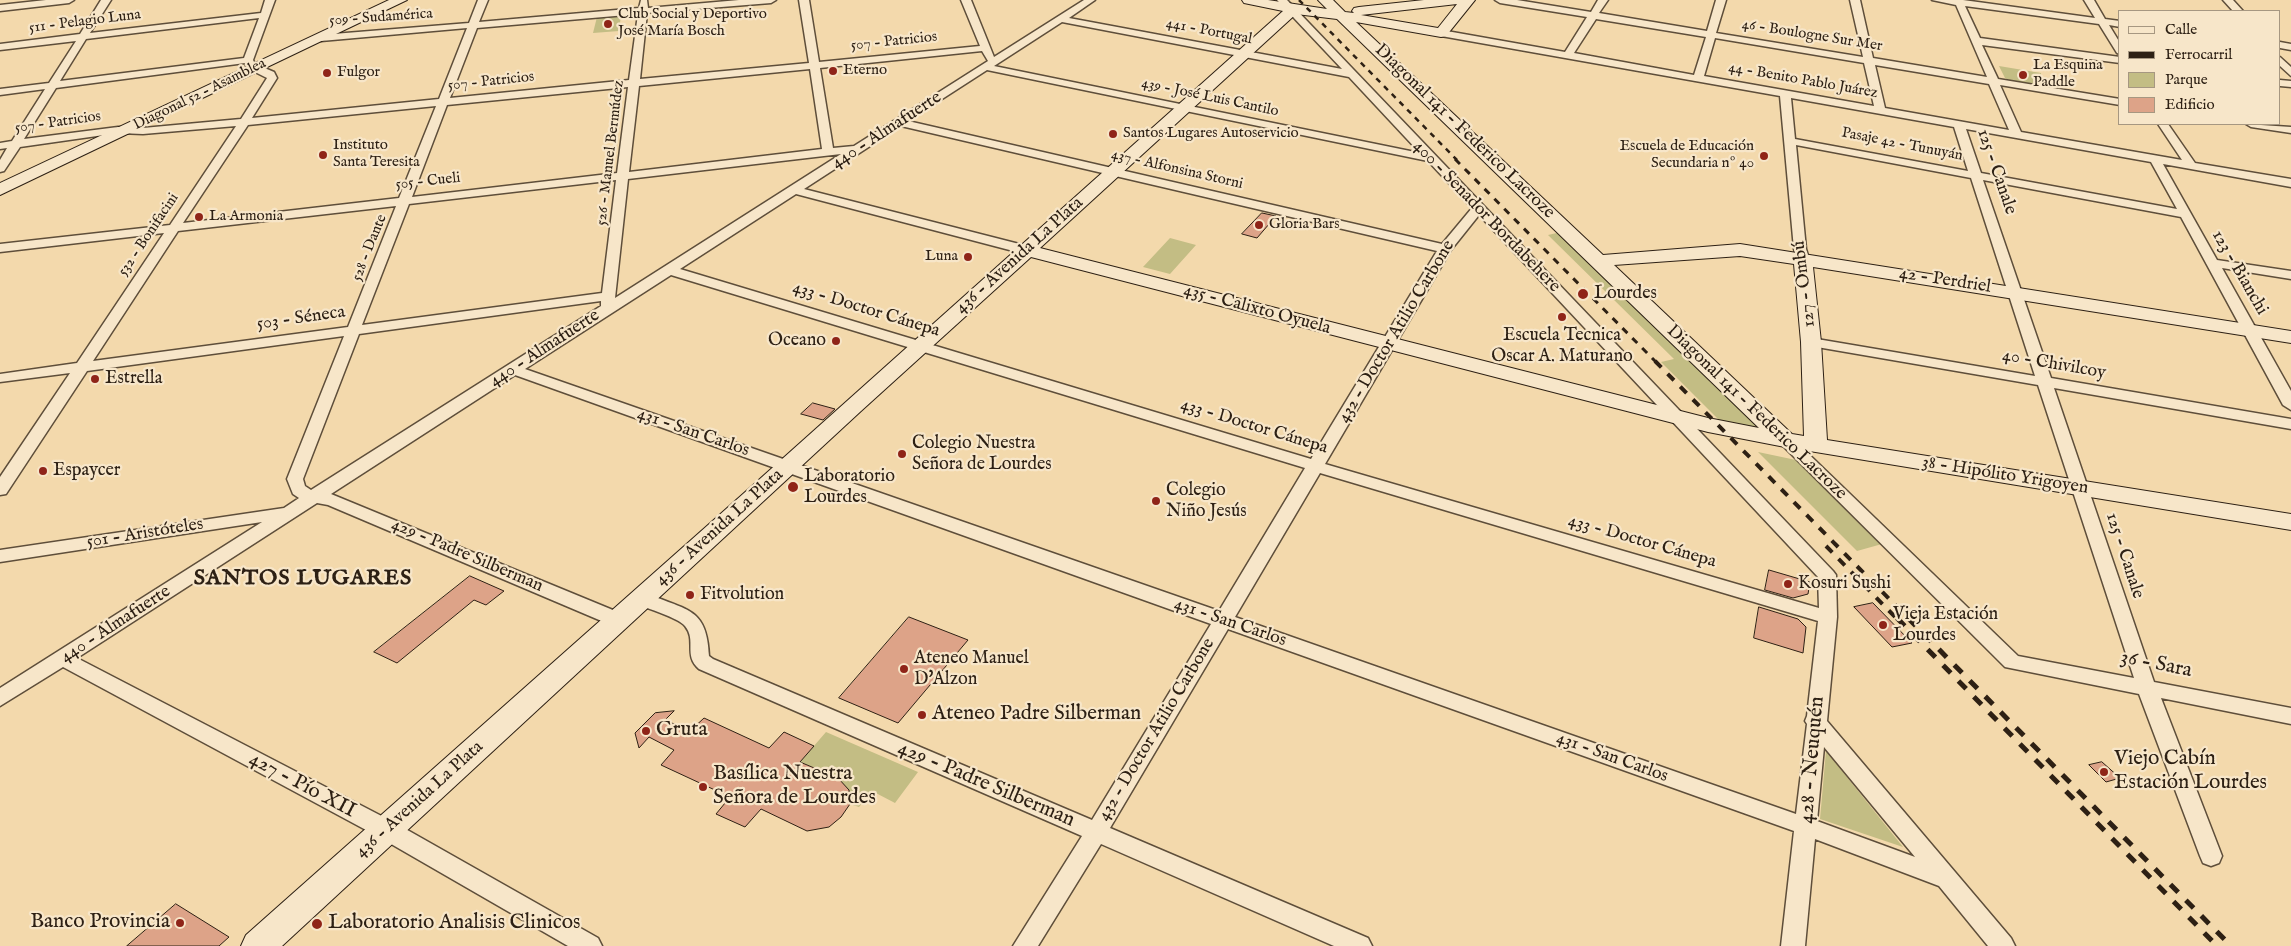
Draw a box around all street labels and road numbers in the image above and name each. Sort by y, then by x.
street label: 509 - Sudamérica [329,5,433,31]
street label: 511 - Pelagio Luna [28,6,142,38]
street label: 441 - Portugal [1164,15,1254,49]
street label: 46 - Boulogne Sur Mer [1740,16,1884,56]
street label: 507 - Patricios [850,29,938,55]
street label: Diagonal 141 - Federico Lacroze [1369,40,1559,224]
street label: Diagonal 52 - Asamblea [131,55,269,135]
street label: 44 - Benito Pablo Juárez [1727,59,1879,103]
street label: 507 - Patricios [447,69,535,95]
street label: 439 - José Luis Cantilo [1140,75,1280,121]
street label: 526 - Manuel Bermúdez [593,79,629,227]
street label: 440 - Almafuerte [828,87,946,175]
street label: 507 - Patricios [14,108,102,138]
street label: Pasaje 42 - Tunuyán [1840,124,1964,166]
street label: 125 - Canale [1971,126,2021,218]
street label: 400 - Senador Bordabehere [1408,136,1564,298]
street label: 437 - Alfonsina Storni [1109,146,1245,194]
street label: 505 - Cueli [395,170,461,194]
street label: 532 - Bonifacini [115,190,183,280]
street label: 436 - Avenida La Plata [952,193,1088,319]
street label: 528 - Dante [348,212,392,284]
street label: 123 - Bianchi [2206,227,2272,319]
street label: 432 - Doctor Atilio Carbone [1334,237,1460,427]
street label: 127 - Ombú [1789,239,1821,329]
street label: 42 - Perdriel [1898,263,1992,299]
street label: 433 - Doctor Cánepa [790,277,942,343]
street label: 435 - Calixto Oyuela [1181,280,1333,340]
street label: 503 - Séneca [255,302,347,336]
street label: 440 - Almafuerte [486,305,604,393]
street label: Diagonal 141 - Federico Lacroze [1661,321,1851,505]
street label: 40 - Chivilcoy [2000,345,2108,385]
street label: 433 - Doctor Cánepa [1178,394,1330,460]
street label: 431 - San Carlos [634,404,752,462]
street label: 38 - Hipólito Yrigoyen [1920,452,2090,500]
street label: 436 - Avenida La Plata [652,465,788,591]
street label: 125 - Canale [2100,510,2148,602]
street label: 433 - Doctor Cánepa [1566,511,1718,573]
street label: 501 - Aristóteles [85,514,205,554]
street label: 429 - Padre Silberman [388,514,546,598]
street label: 440 - Almafuerte [57,581,175,669]
street label: 431 - San Carlos [1171,594,1289,652]
street label: 432 - Doctor Atilio Carbone [1094,635,1220,825]
street label: 36 - Sara [2118,646,2194,684]
street label: 428 - Neuquén [1795,695,1831,825]
street label: 431 - San Carlos [1553,728,1671,788]
street label: 429 - Padre Silberman [894,736,1078,834]
street label: 436 - Avenida La Plata [352,737,488,863]
street label: 427 - Pío XII [244,747,360,825]

